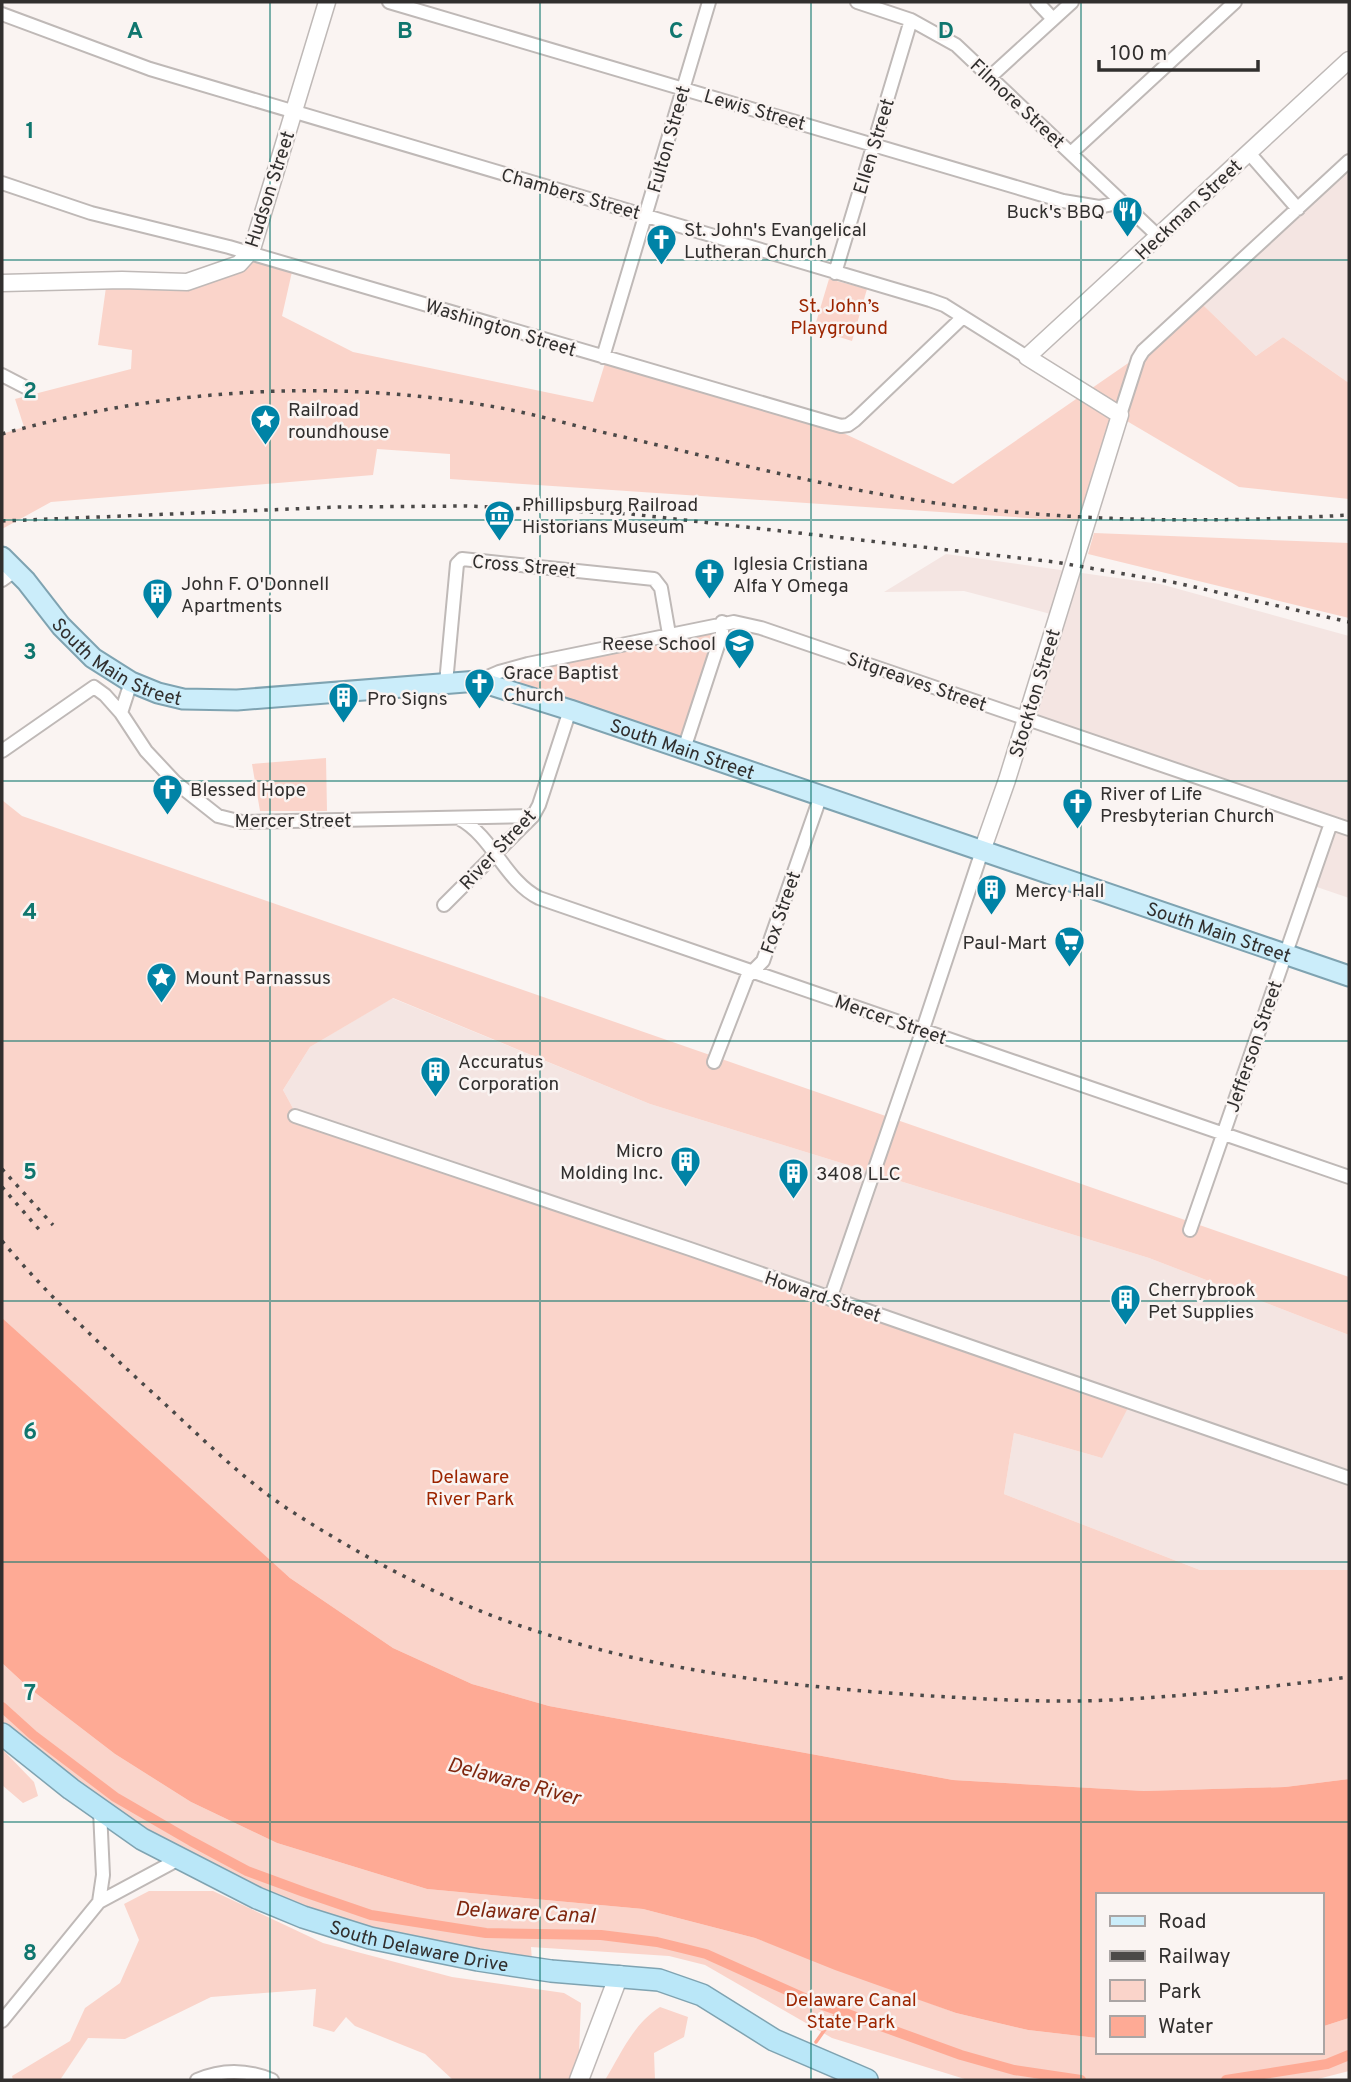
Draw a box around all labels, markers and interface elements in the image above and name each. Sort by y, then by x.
text: A [127,18,143,47]
text: B [397,18,413,47]
text: C [669,18,683,47]
text: D [938,18,954,47]
scale bar [1099,28,1258,72]
text: 100 m [1110,41,1167,68]
street label: Filmore Street [964,54,1069,155]
street label: Fulton Street [643,83,697,196]
street label: Lewis Street [701,85,808,137]
street label: Ellen Street [849,96,901,198]
text: 1 [25,118,35,147]
street label: Hudson Street [241,128,301,251]
street label: Heckman Street [1131,155,1248,266]
street label: Chambers Street [498,164,643,226]
restaurant icon: Buck's BBQ [1111,194,1145,238]
place label: Buck's BBQ [1006,201,1105,225]
place label: St. John's Evangelical Lutheran Church [684,219,867,265]
church icon: St. John's Evangelical Lutheran Church [644,223,678,267]
street label: Washington Street [422,295,579,363]
park label: St. John’s Playground [790,295,888,341]
text: 2 [23,378,37,407]
place label: Railroad roundhouse [288,399,389,445]
place icon: Railroad roundhouse [248,403,282,447]
place label: Phillipsburg Railroad Historians Museum [522,494,698,540]
museum icon: Phillipsburg Railroad Historians Museum [482,498,516,542]
street label: Cross Street [471,550,577,583]
place label: Iglesia Cristiana Alfa Y Omega [733,553,868,599]
church icon: Iglesia Cristiana Alfa Y Omega [693,557,727,601]
place label: John F. O'Donnell Apartments [181,573,329,619]
building icon: John F. O'Donnell Apartments [141,577,175,621]
street label: South Main Street [45,614,184,712]
school or university icon: Reese School [722,626,756,670]
street label: Stockton Street [1005,626,1067,761]
place label: Reese School [602,633,716,657]
text: 3 [23,639,37,668]
street label: Sitgreaves Street [843,648,989,718]
place label: Grace Baptist Church [503,662,619,708]
church icon: Grace Baptist Church [463,666,497,710]
building icon: Pro Signs [327,681,361,725]
place label: Pro Signs [367,688,448,712]
street label: South Main Street [606,714,757,786]
church icon: Blessed Hope [150,772,184,816]
place label: Blessed Hope [190,779,306,803]
place label: River of Life Presbyterian Church [1100,783,1275,829]
church icon: River of Life Presbyterian Church [1060,787,1094,831]
street label: River Street [455,805,542,896]
street label: Mercer Street [235,810,351,834]
street label: Fox Street [757,868,807,957]
building icon: Mercy Hall [975,873,1009,917]
place label: Mercy Hall [1015,880,1105,904]
street label: South Main Street [1143,898,1294,969]
text: 4 [23,899,37,928]
supermarket icon: Paul-Mart [1053,925,1087,969]
place label: Paul-Mart [963,932,1047,956]
place icon: Mount Parnassus [145,960,179,1004]
place label: Mount Parnassus [185,967,331,991]
street label: Jefferson Street [1221,978,1289,1116]
street label: Mercer Street [831,991,950,1051]
place label: Accuratus Corporation [458,1051,559,1097]
building icon: Accuratus Corporation [418,1055,452,1099]
place label: Micro Molding Inc. [560,1140,663,1186]
building icon: Micro Molding Inc. [669,1144,703,1188]
building icon: 3408 LLC [776,1156,810,1200]
text: 5 [23,1159,37,1188]
place label: 3408 LLC [816,1163,901,1187]
street label: Howard Street [761,1267,884,1329]
place label: Cherrybrook Pet Supplies [1148,1279,1256,1325]
building icon: Cherrybrook Pet Supplies [1108,1283,1142,1327]
text: 6 [23,1419,37,1448]
park label: Delaware River Park [426,1466,514,1512]
text: 7 [24,1680,36,1709]
water label: Delaware River [444,1752,585,1814]
legend [1096,1893,1323,2054]
water label: Delaware Canal [454,1896,597,1931]
text: Road [1158,1909,1207,1936]
street label: South Delaware Drive [326,1916,510,1978]
text: 8 [23,1940,37,1969]
text: Railway [1158,1944,1231,1971]
text: Park [1158,1979,1201,2006]
park label: Delaware Canal State Park [785,1989,917,2035]
text: Water [1158,2014,1213,2041]

